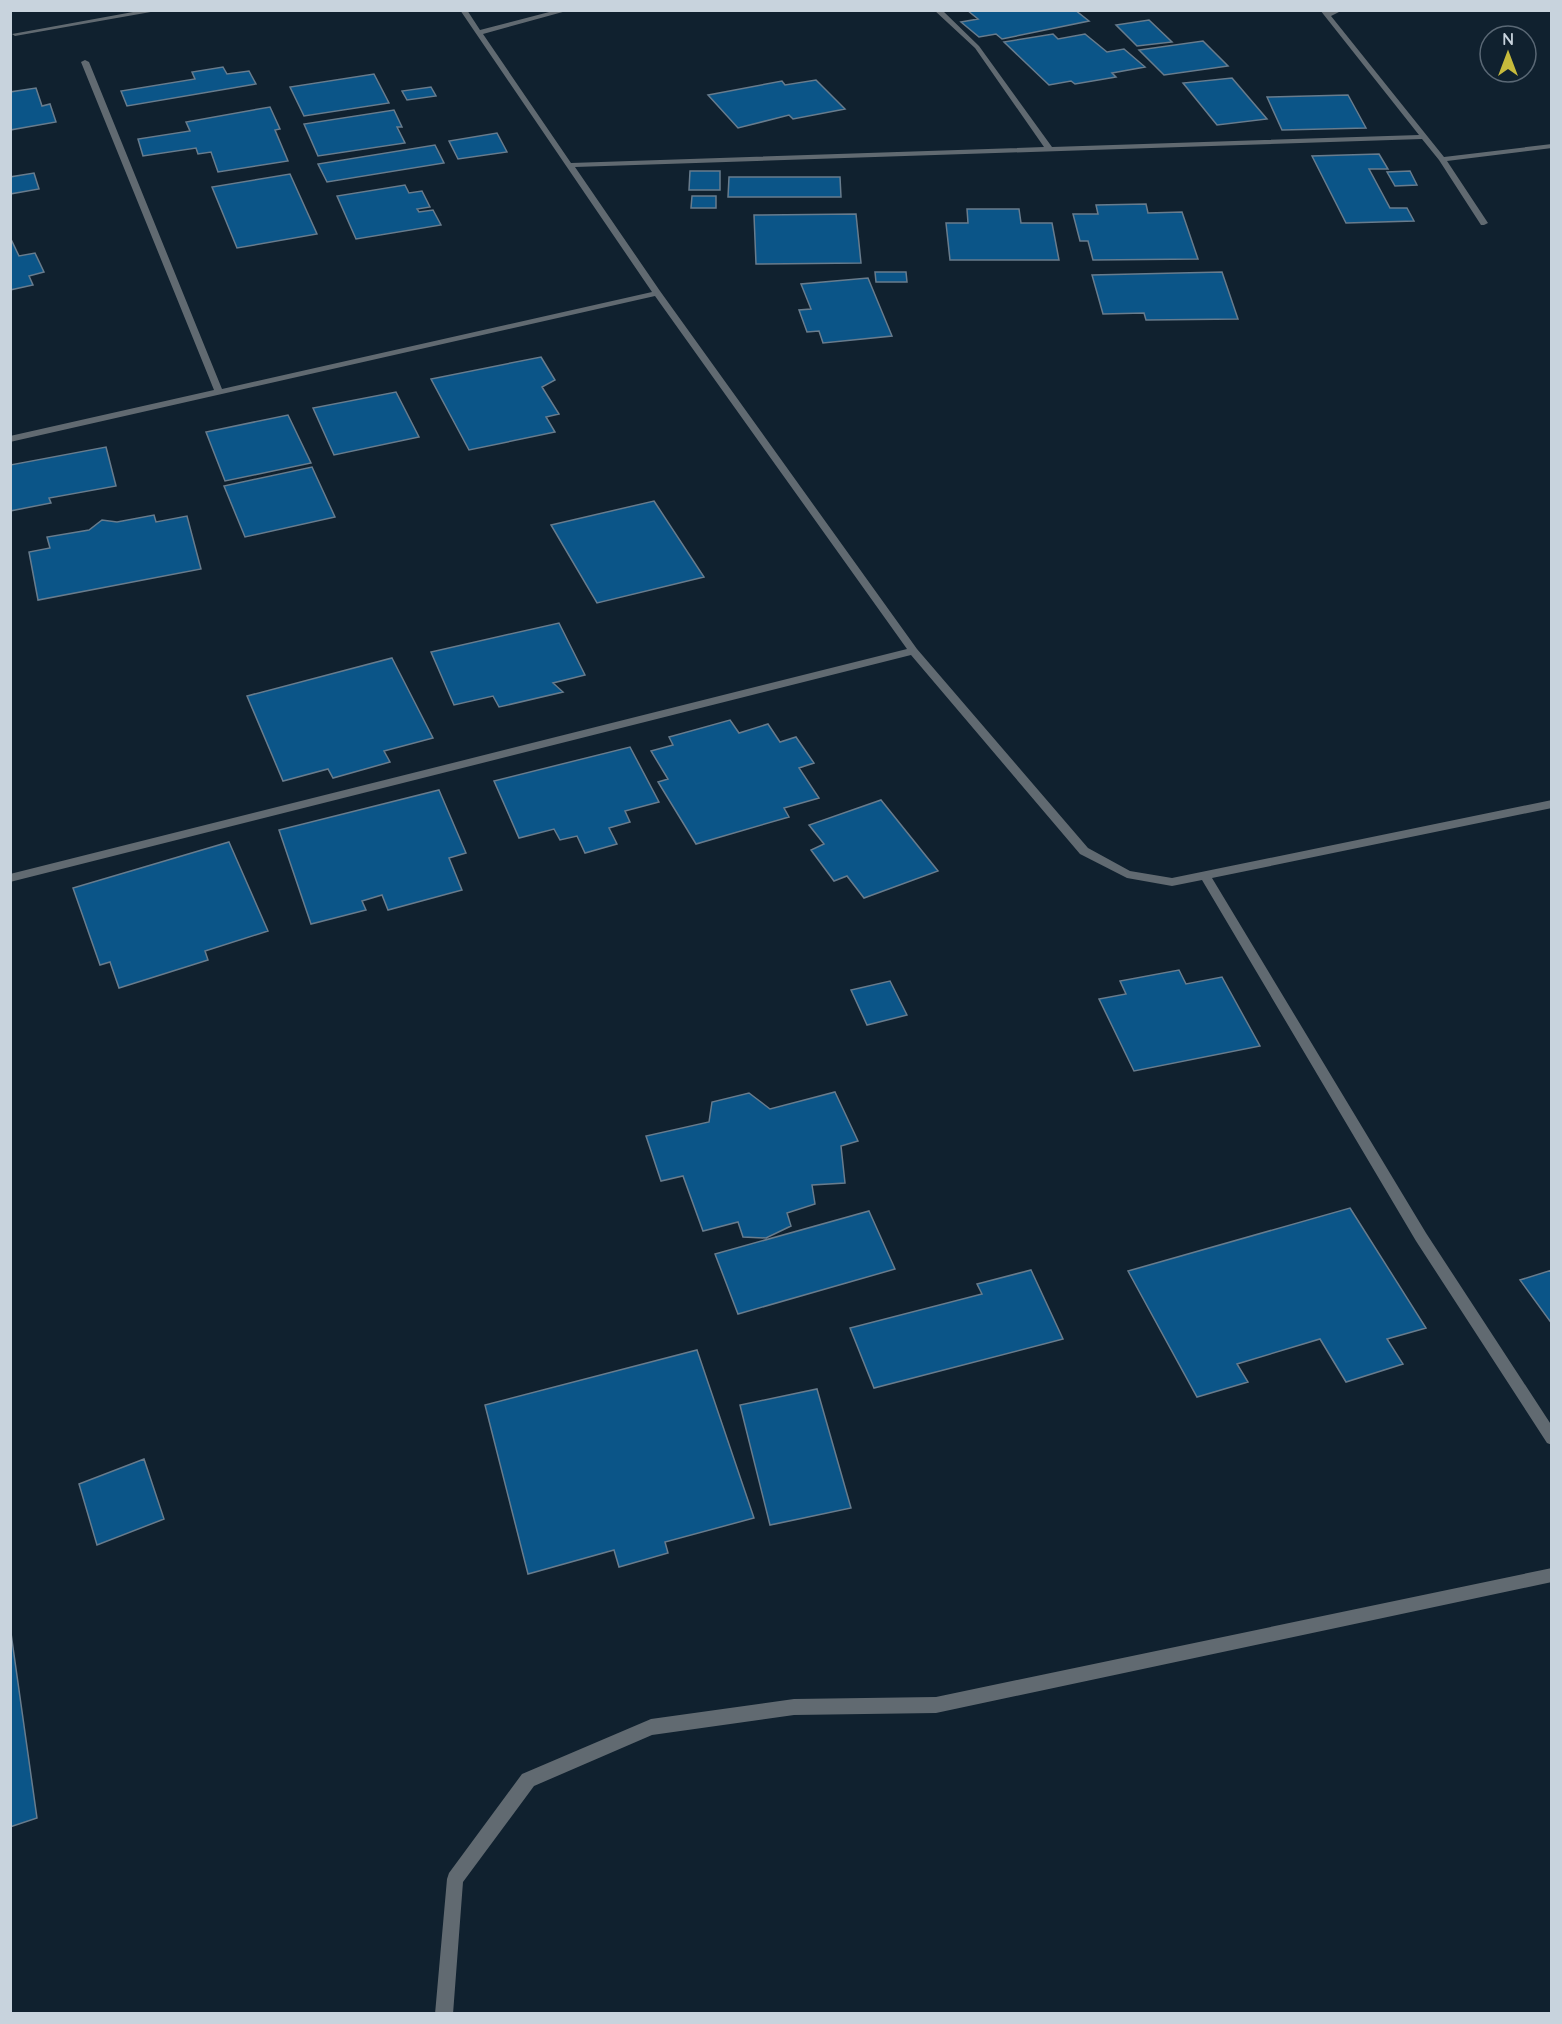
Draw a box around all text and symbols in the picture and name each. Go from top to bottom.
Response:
north arrow [1478,24,1538,84]
text: N [1502,29,1514,49]

